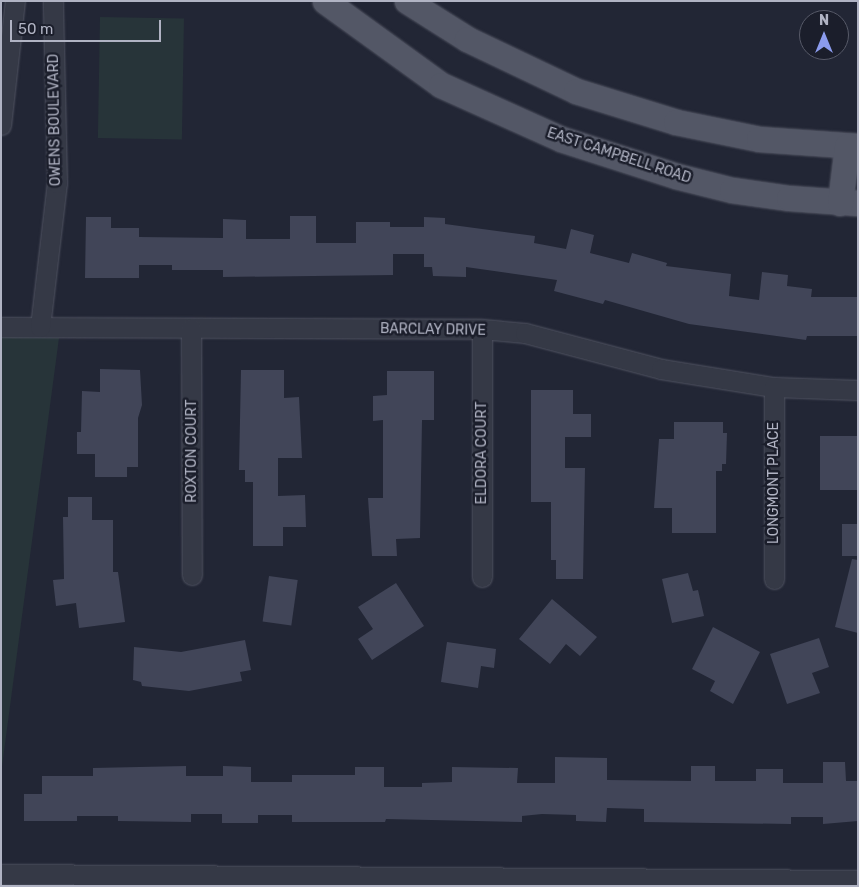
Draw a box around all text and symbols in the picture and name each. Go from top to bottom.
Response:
scale bar [12,10,164,42]
north arrow [799,10,849,60]
text: N [819,12,829,29]
text: 50 m [18,20,53,38]
street label: OWENS BOULEVARD [45,54,65,186]
street label: EAST CAMPBELL ROAD [545,125,693,187]
street label: BARCLAY DRIVE [380,321,486,339]
street label: ROXTON COURT [184,399,200,503]
street label: ELDORA COURT [474,401,490,505]
street label: LONGMONT PLACE [766,422,782,544]

